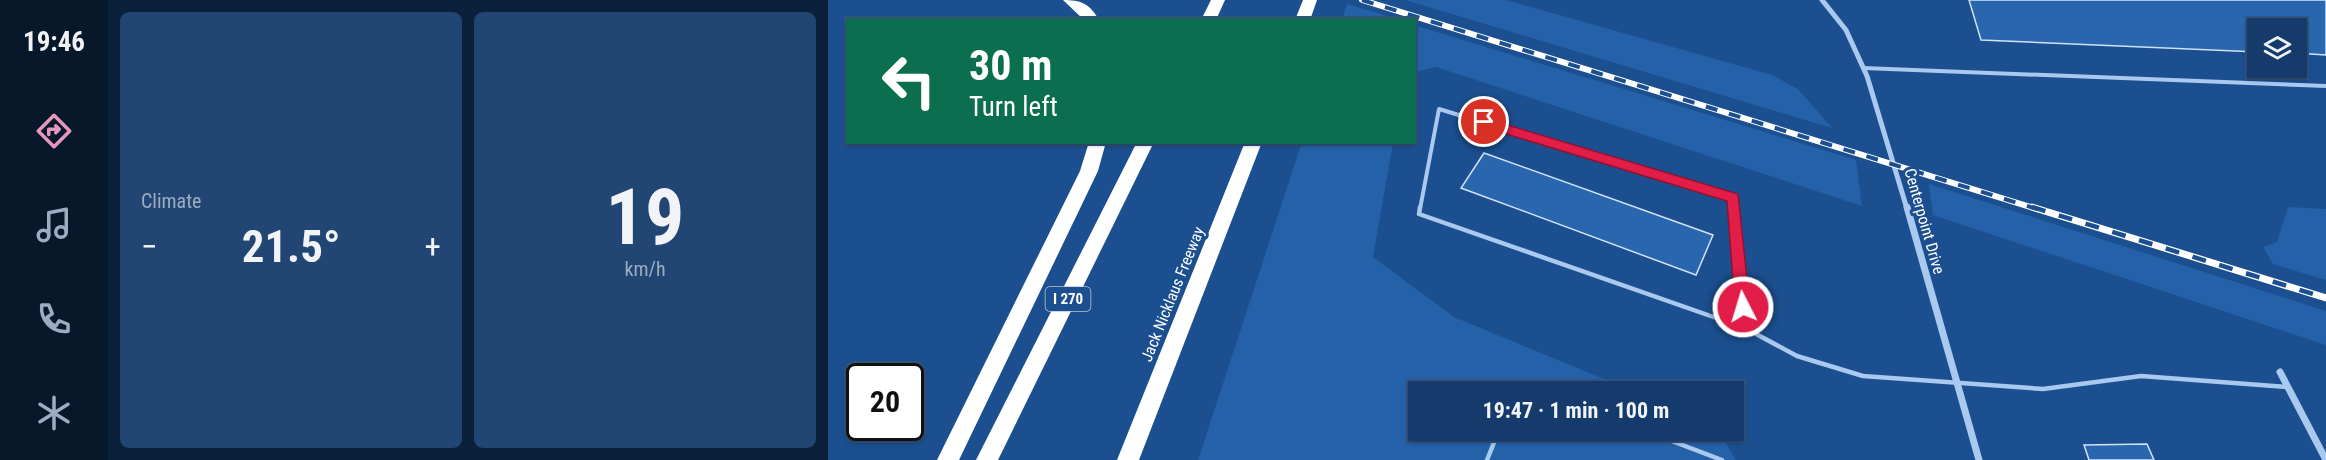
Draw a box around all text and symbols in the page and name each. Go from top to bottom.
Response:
map controls [2247,18,2307,78]
button: layers [2247,18,2307,78]
text: 19:46 [23,26,85,58]
text: 30 m [969,41,1052,90]
icon: left [870,42,948,120]
text: Turn left [969,91,1058,123]
pin [1458,96,1509,147]
icon: arrive [1467,105,1500,138]
icon: directions [33,110,75,152]
street label: Centerpoint Drive [1900,166,1949,276]
text: 19 [606,172,684,263]
text: Climate [141,189,201,213]
icon: music [33,204,75,246]
text: 21.5° [242,220,340,273]
street label: Jack Nicklaus Freeway [1137,224,1208,364]
text: − [141,227,158,266]
text: + [425,227,441,266]
text: km/h [624,257,666,281]
position arrow [1711,275,1775,339]
road number: I 270 [1046,287,1090,311]
icon: phone [33,298,75,340]
speed limit sign: 20 [846,363,924,441]
icon: climate [33,392,75,434]
text: 19:47 · 1 min · 100 m [1483,398,1669,423]

